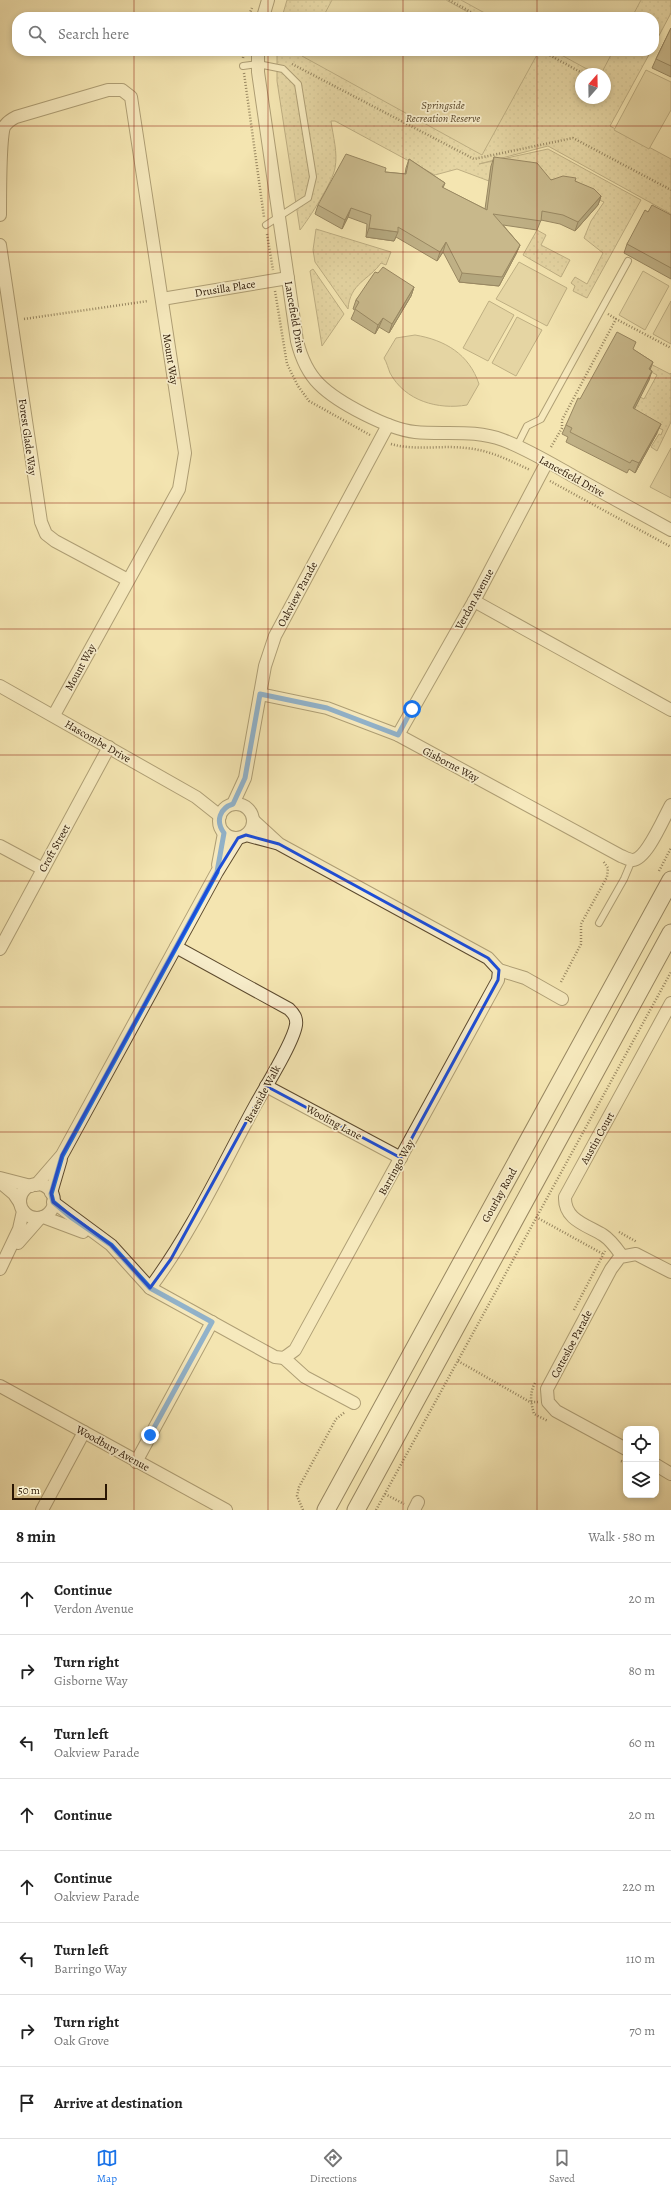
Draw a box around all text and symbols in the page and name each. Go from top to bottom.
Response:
search box [12,12,659,56]
icon: search [26,23,48,45]
text: Search here [58,24,129,44]
north arrow [575,68,611,104]
park label: Springside Recreation Reserve [406,98,480,126]
street label: Drusilla Place [194,276,257,301]
street label: Lancefield Drive [281,280,308,354]
street label: Mount Way [159,332,182,386]
street label: Forest Glade Way [15,398,40,476]
street label: Lancefield Drive [536,452,607,501]
street label: Oakview Parade [274,559,321,630]
street label: Verdon Avenue [451,566,497,633]
street label: Mount Way [61,641,100,693]
route start [403,700,421,718]
street label: Hascombe Drive [62,716,134,766]
street label: Gisborne Way [420,743,482,786]
street label: Croft Street [35,821,74,875]
street label: Braeside Walk [241,1062,284,1126]
street label: Wooling Lane [302,1101,365,1144]
street label: Austin Court [576,1109,618,1168]
street label: Barringo Way [375,1137,418,1198]
street label: Gourlay Road [478,1165,521,1225]
street label: Cottesloe Parade [547,1308,596,1381]
street label: Woodbury Avenue [72,1422,152,1475]
route end [141,1426,159,1444]
map controls [623,1426,659,1498]
button: locate [623,1426,659,1462]
button: layers [623,1462,659,1498]
scale bar [12,1482,107,1501]
text: 50 m [18,1483,40,1498]
text: 8 min [16,1525,56,1548]
text: Walk · 580 m [588,1528,655,1545]
text: Continue [54,1580,112,1600]
icon: ahead [16,1588,38,1610]
text: 20 m [629,1590,655,1607]
text: Verdon Avenue [54,1600,134,1617]
text: Turn right [54,1652,119,1672]
icon: right [16,1660,38,1682]
text: 80 m [628,1662,655,1679]
text: Gisborne Way [54,1672,128,1689]
text: Turn left [54,1724,109,1744]
icon: left [16,1732,38,1754]
text: 60 m [629,1734,655,1751]
text: Oakview Parade [54,1744,139,1761]
icon: ahead [16,1804,38,1826]
text: Continue [54,1805,112,1825]
text: 20 m [629,1806,655,1823]
text: Continue [54,1868,112,1888]
icon: ahead [16,1876,38,1898]
text: 220 m [622,1878,655,1895]
text: Oakview Parade [54,1888,139,1905]
text: Turn left [54,1940,109,1960]
icon: left [16,1948,38,1970]
text: 110 m [626,1950,655,1967]
text: Barringo Way [54,1960,127,1977]
text: Turn right [54,2012,119,2032]
icon: right [16,2020,38,2042]
text: 70 m [629,2022,655,2039]
text: Oak Grove [54,2032,109,2049]
icon: arrive [16,2092,38,2114]
text: Arrive at destination [54,2093,183,2113]
tab: Map [96,2147,118,2186]
tab: Directions [310,2147,357,2186]
tab: Saved [549,2147,575,2186]

